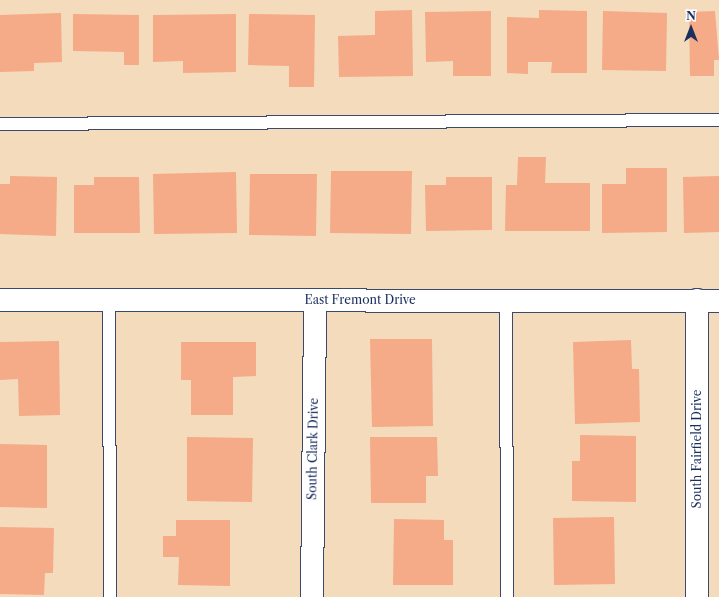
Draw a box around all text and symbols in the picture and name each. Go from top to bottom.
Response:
north arrow [671,8,711,48]
text: N [686,9,696,23]
street label: East Fremont Drive [304,293,416,307]
street label: South Fairfield Drive [690,390,704,508]
street label: South Clark Drive [305,398,321,500]

